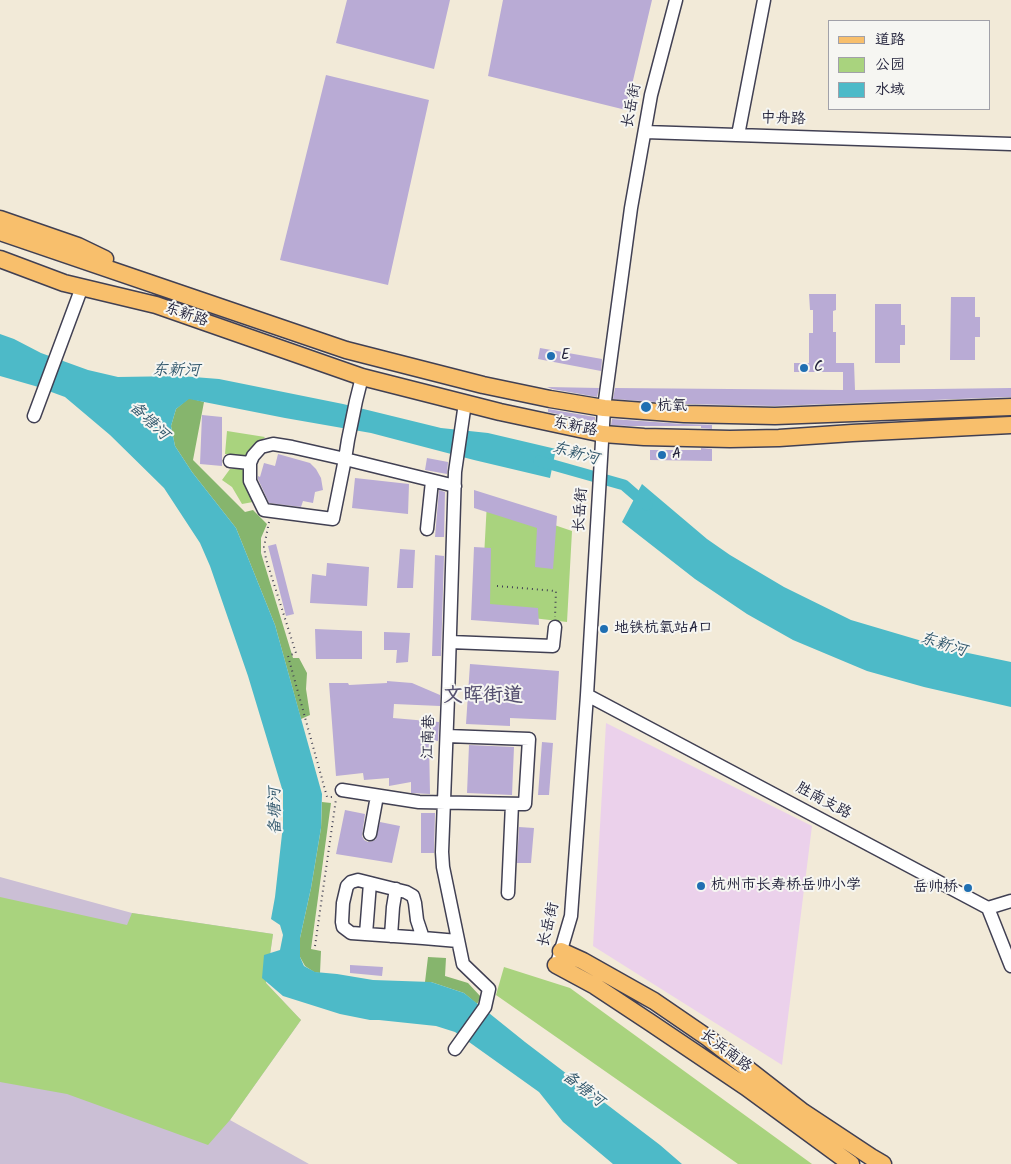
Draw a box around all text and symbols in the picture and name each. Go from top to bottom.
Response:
legend [828,20,991,110]
text: 道路 [875,28,905,52]
text: 公园 [875,53,905,77]
text: 水域 [875,78,905,102]
street label: 长岳街 [620,82,646,130]
street label: 中舟路 [760,110,806,130]
street label: 东新路 [162,300,210,332]
place label: E [561,347,570,365]
marker: E [545,350,557,362]
place label: C [814,359,823,377]
water label: 东新河 [152,362,200,382]
marker: C [798,362,810,374]
place label: 杭氧 [657,398,687,416]
water label: 备塘河 [124,399,172,445]
marker: 杭氧 [639,400,653,414]
street label: 东新路 [551,415,599,441]
water label: 东新河 [549,440,601,470]
place label: A [672,446,681,464]
marker: A [656,449,668,461]
street label: 长岳街 [571,487,593,533]
place label: 地铁杭氧站A口 [614,620,713,638]
marker: 地铁杭氧站A口 [598,623,610,635]
water label: 东新河 [917,630,969,662]
district label: 文晖街道 [443,686,523,710]
street label: 江南巷 [420,714,440,760]
street label: 胜南支路 [792,780,854,824]
water label: 备塘河 [267,787,287,835]
place label: 杭州市长寿桥岳帅小学 [711,877,861,895]
place label: 岳帅桥 [913,879,958,897]
marker: 杭州市长寿桥岳帅小学 [695,880,707,892]
marker: 岳帅桥 [962,882,974,894]
street label: 长岳街 [536,901,564,949]
street label: 长浜南路 [696,1027,754,1077]
water label: 备塘河 [557,1068,607,1112]

